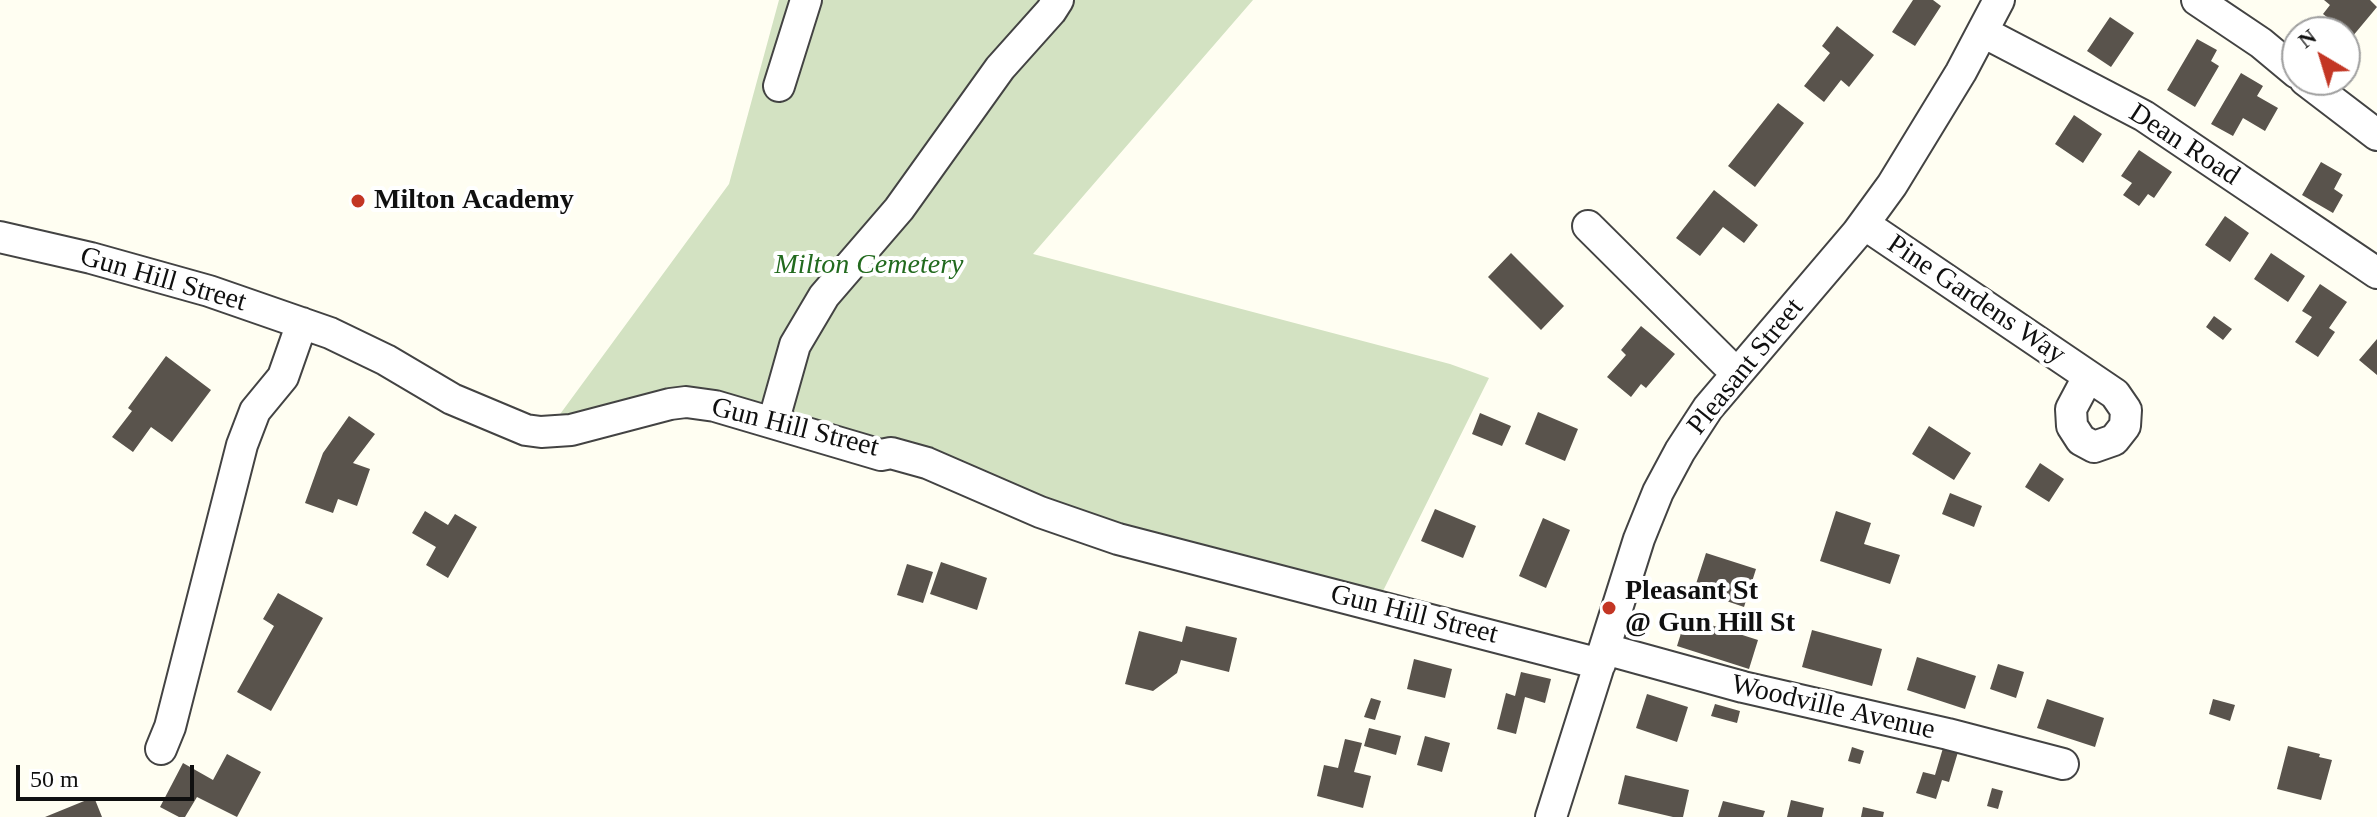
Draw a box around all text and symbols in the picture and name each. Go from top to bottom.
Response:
north arrow [2281,16,2361,96]
text: N [2293,24,2321,53]
street label: Dean Road [2122,97,2246,193]
place label: Milton Academy [374,184,574,218]
marker: Milton Academy [349,192,367,210]
street label: Pine Gardens Way [1881,228,2071,372]
street label: Gun Hill Street [76,240,250,320]
park label: Milton Cemetery [775,249,963,283]
street label: Pleasant Street [1681,292,1811,442]
street label: Gun Hill Street [708,391,882,465]
place label: Pleasant St @ Gun Hill St [1625,575,1795,641]
street label: Gun Hill Street [1327,578,1501,652]
marker: Pleasant St @ Gun Hill St [1600,599,1618,617]
street label: Woodville Avenue [1728,668,1938,748]
scale bar [20,749,198,799]
text: 50 m [30,766,79,792]

